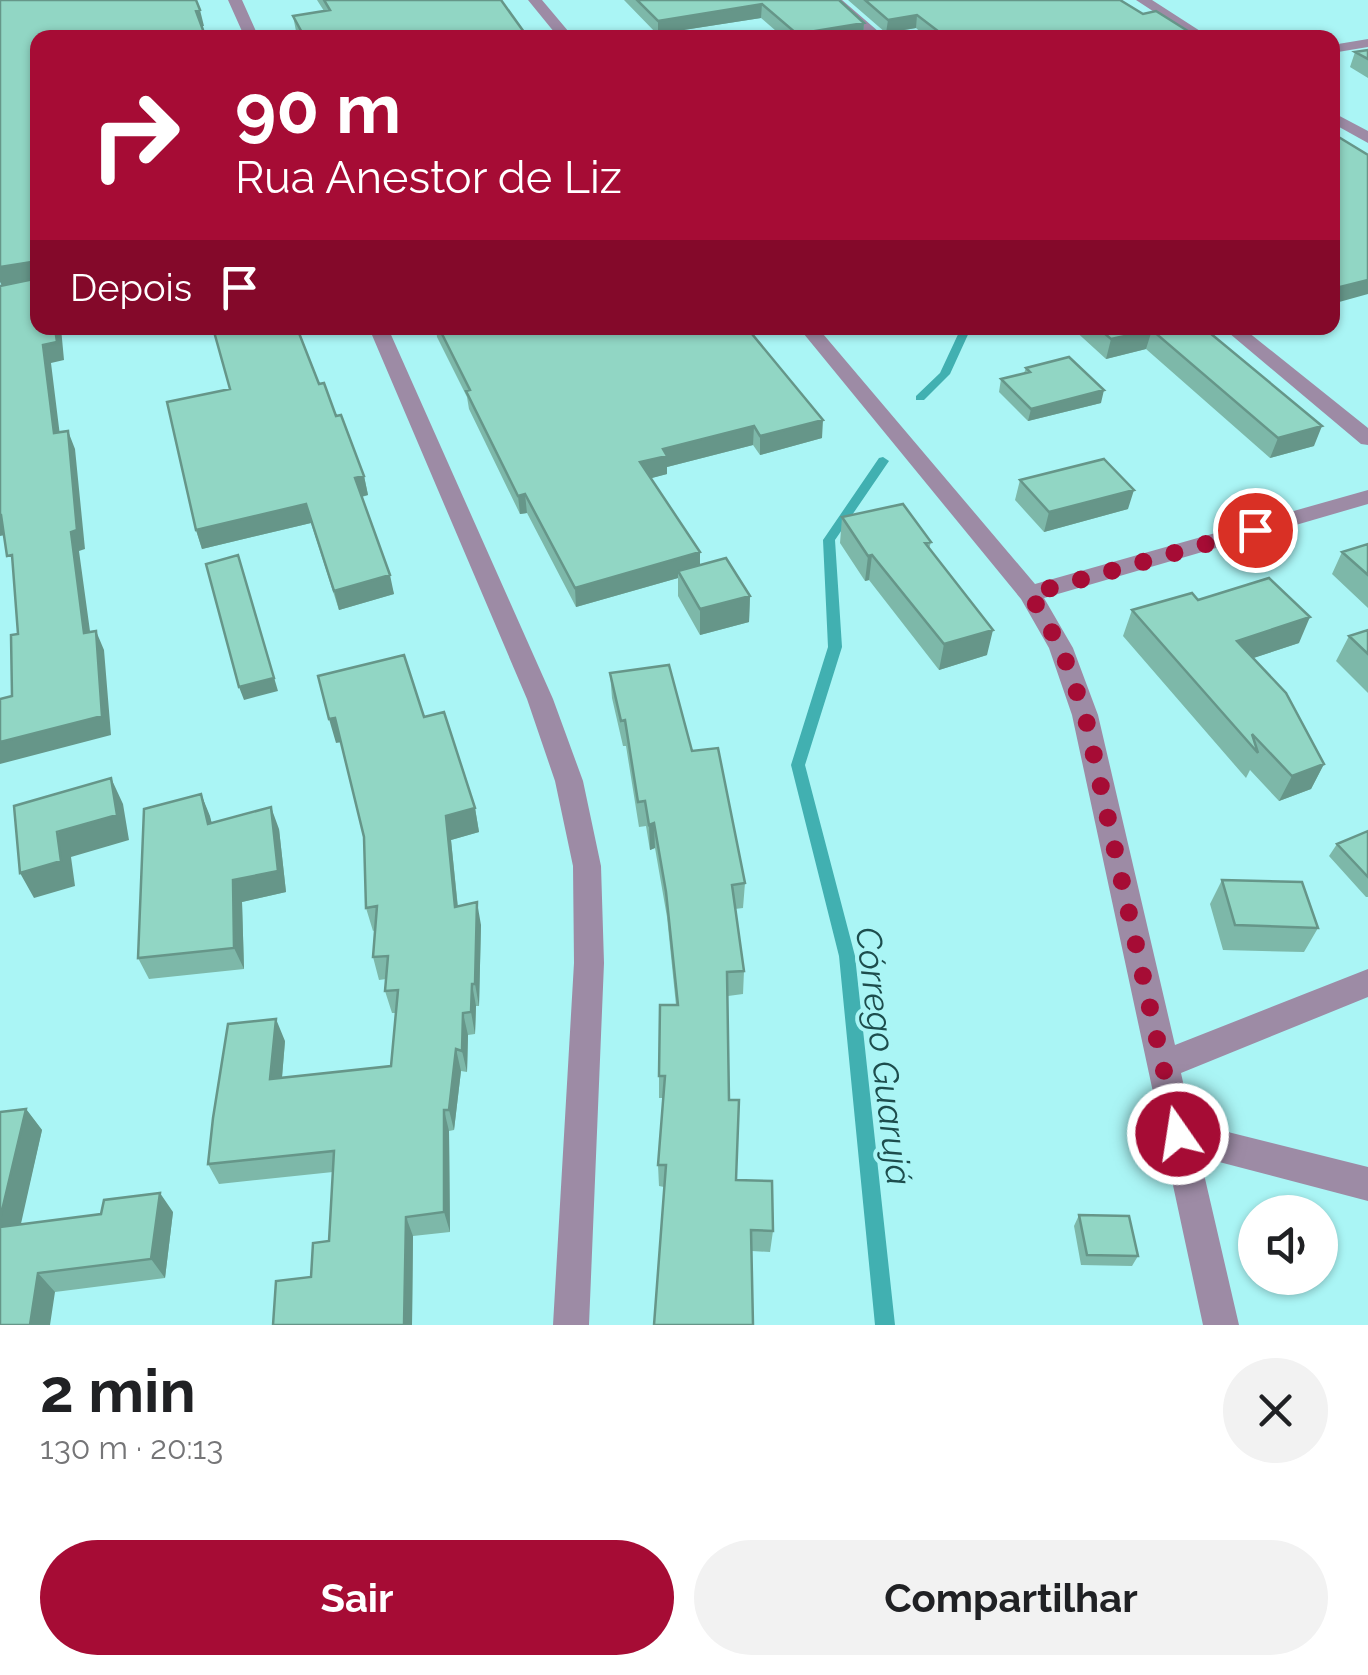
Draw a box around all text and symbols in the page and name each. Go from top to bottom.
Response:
text: 90 m [235,67,401,149]
icon: right [70,70,200,200]
text: Rua Anestor de Liz [235,151,622,204]
icon: arrive [212,260,267,315]
text: Depois [70,265,192,310]
pin [1213,488,1298,573]
icon: arrive [1228,503,1283,558]
water label: Córrego Guarujá [848,924,920,1188]
position arrow [1126,1082,1230,1186]
map controls [1238,1195,1338,1295]
button: sound [1238,1195,1338,1295]
text: 2 min [40,1356,196,1426]
button: close [1223,1358,1328,1463]
text: 130 m · 20:13 [40,1429,223,1466]
button: Sair [40,1540,674,1655]
button: Compartilhar [694,1540,1328,1655]

